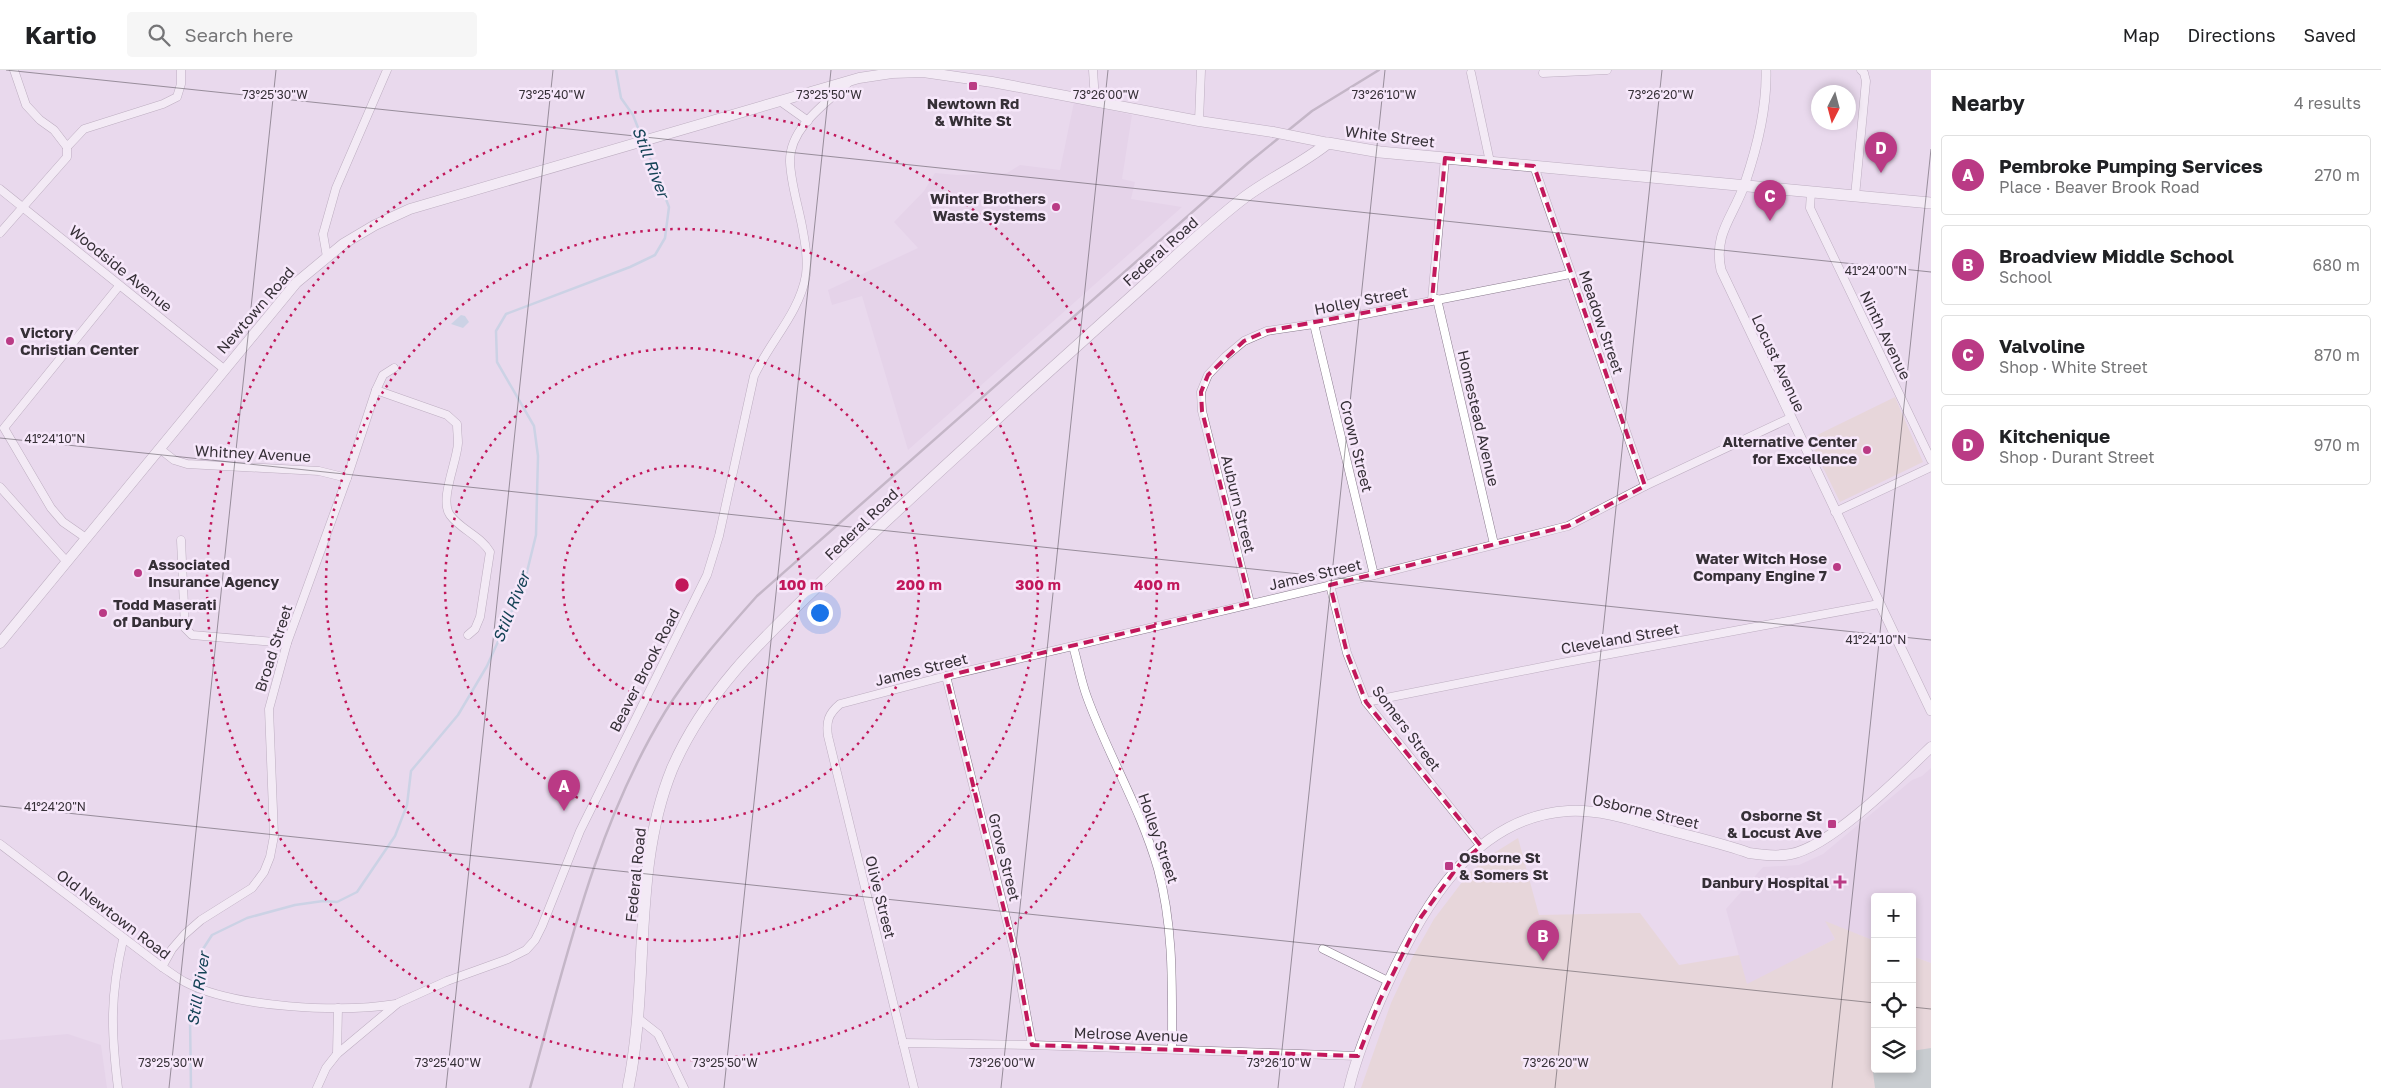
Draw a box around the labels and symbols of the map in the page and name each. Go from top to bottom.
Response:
marker: Newtown Rd & White St [967,80,979,92]
north arrow [1811,85,1856,130]
text: 73°25'30"W [242,87,308,102]
text: 73°25'40"W [519,87,585,102]
text: 73°25'50"W [796,87,862,102]
text: 73°26'00"W [1073,87,1140,102]
text: 73°26'10"W [1352,87,1417,102]
text: 73°26'20"W [1628,87,1694,102]
place label: Newtown Rd & White St [927,94,1019,129]
street label: White Street [1344,122,1436,150]
water label: Still River [628,124,675,203]
pin: D [1865,132,1897,173]
pin: C [1754,180,1786,221]
place label: Winter Brothers Waste Systems [930,189,1046,224]
marker: Winter Brothers Waste Systems [1050,201,1062,213]
street label: Federal Road [1119,213,1201,289]
street label: Woodside Avenue [66,221,176,315]
street label: Newtown Road [212,263,298,357]
text: 41°24'00"N [1845,263,1907,278]
street label: Meadow Street [1576,268,1628,376]
street label: Holley Street [1313,282,1409,318]
street label: Ninth Avenue [1857,288,1915,383]
street label: Locust Avenue [1749,311,1810,415]
place label: Victory Christian Center [20,323,139,358]
marker: Victory Christian Center [4,335,16,347]
street label: Homestead Avenue [1455,348,1504,488]
street label: Crown Street [1337,398,1377,494]
text: 41°24'10"N [25,431,85,446]
place label: Alternative Center for Excellence [1723,432,1857,467]
street label: Whitney Avenue [194,441,312,465]
marker: Alternative Center for Excellence [1861,444,1873,456]
street label: Auburn Street [1218,453,1260,555]
street label: Federal Road [821,485,901,563]
place label: Water Witch Hose Company Engine 7 [1693,549,1827,584]
place label: Associated Insurance Agency [148,555,279,590]
street label: James Street [1267,555,1363,593]
marker: Water Witch Hose Company Engine 7 [1831,561,1843,573]
water label: Still River [488,566,535,645]
marker: Associated Insurance Agency [132,567,144,579]
text: 100 m [779,575,823,593]
text: 200 m [896,575,942,593]
text: 300 m [1015,575,1061,593]
text: 400 m [1134,575,1180,593]
centre of rings [673,576,691,594]
place label: Todd Maserati of Danbury [113,595,217,630]
your location [807,600,833,626]
street label: Broad Street [250,602,296,694]
street label: Beaver Brook Road [605,605,683,735]
marker: Todd Maserati of Danbury [97,607,109,619]
street label: Cleveland Street [1559,619,1681,657]
text: 41°24'10"N [1846,632,1906,647]
street label: James Street [873,649,969,689]
street label: Somers Street [1369,682,1445,774]
pin: A [548,770,580,811]
street label: Holley Street [1135,790,1183,886]
street label: Osborne Street [1591,790,1701,832]
text: 41°24'20"N [24,799,86,814]
place label: Osborne St & Locust Ave [1727,806,1822,841]
street label: Grove Street [985,811,1025,903]
marker: Osborne St & Locust Ave [1826,818,1838,830]
street label: Federal Road [621,827,649,923]
place label: Osborne St & Somers St [1459,848,1548,883]
street label: Olive Street [862,854,900,940]
marker: Osborne St & Somers St [1443,860,1455,872]
street label: Old Newtown Road [54,865,174,963]
place label: Danbury Hospital [1702,873,1829,891]
marker: Danbury Hospital [1833,875,1847,889]
pin: B [1527,920,1559,961]
water label: Still River [182,948,214,1027]
street label: Melrose Avenue [1073,1023,1189,1045]
text: 73°25'30"W [138,1055,204,1070]
text: 73°25'40"W [415,1055,481,1070]
text: 73°25'50"W [692,1055,758,1070]
text: 73°26'00"W [969,1055,1036,1070]
text: 73°26'10"W [1247,1055,1312,1070]
text: 73°26'20"W [1523,1055,1589,1070]

